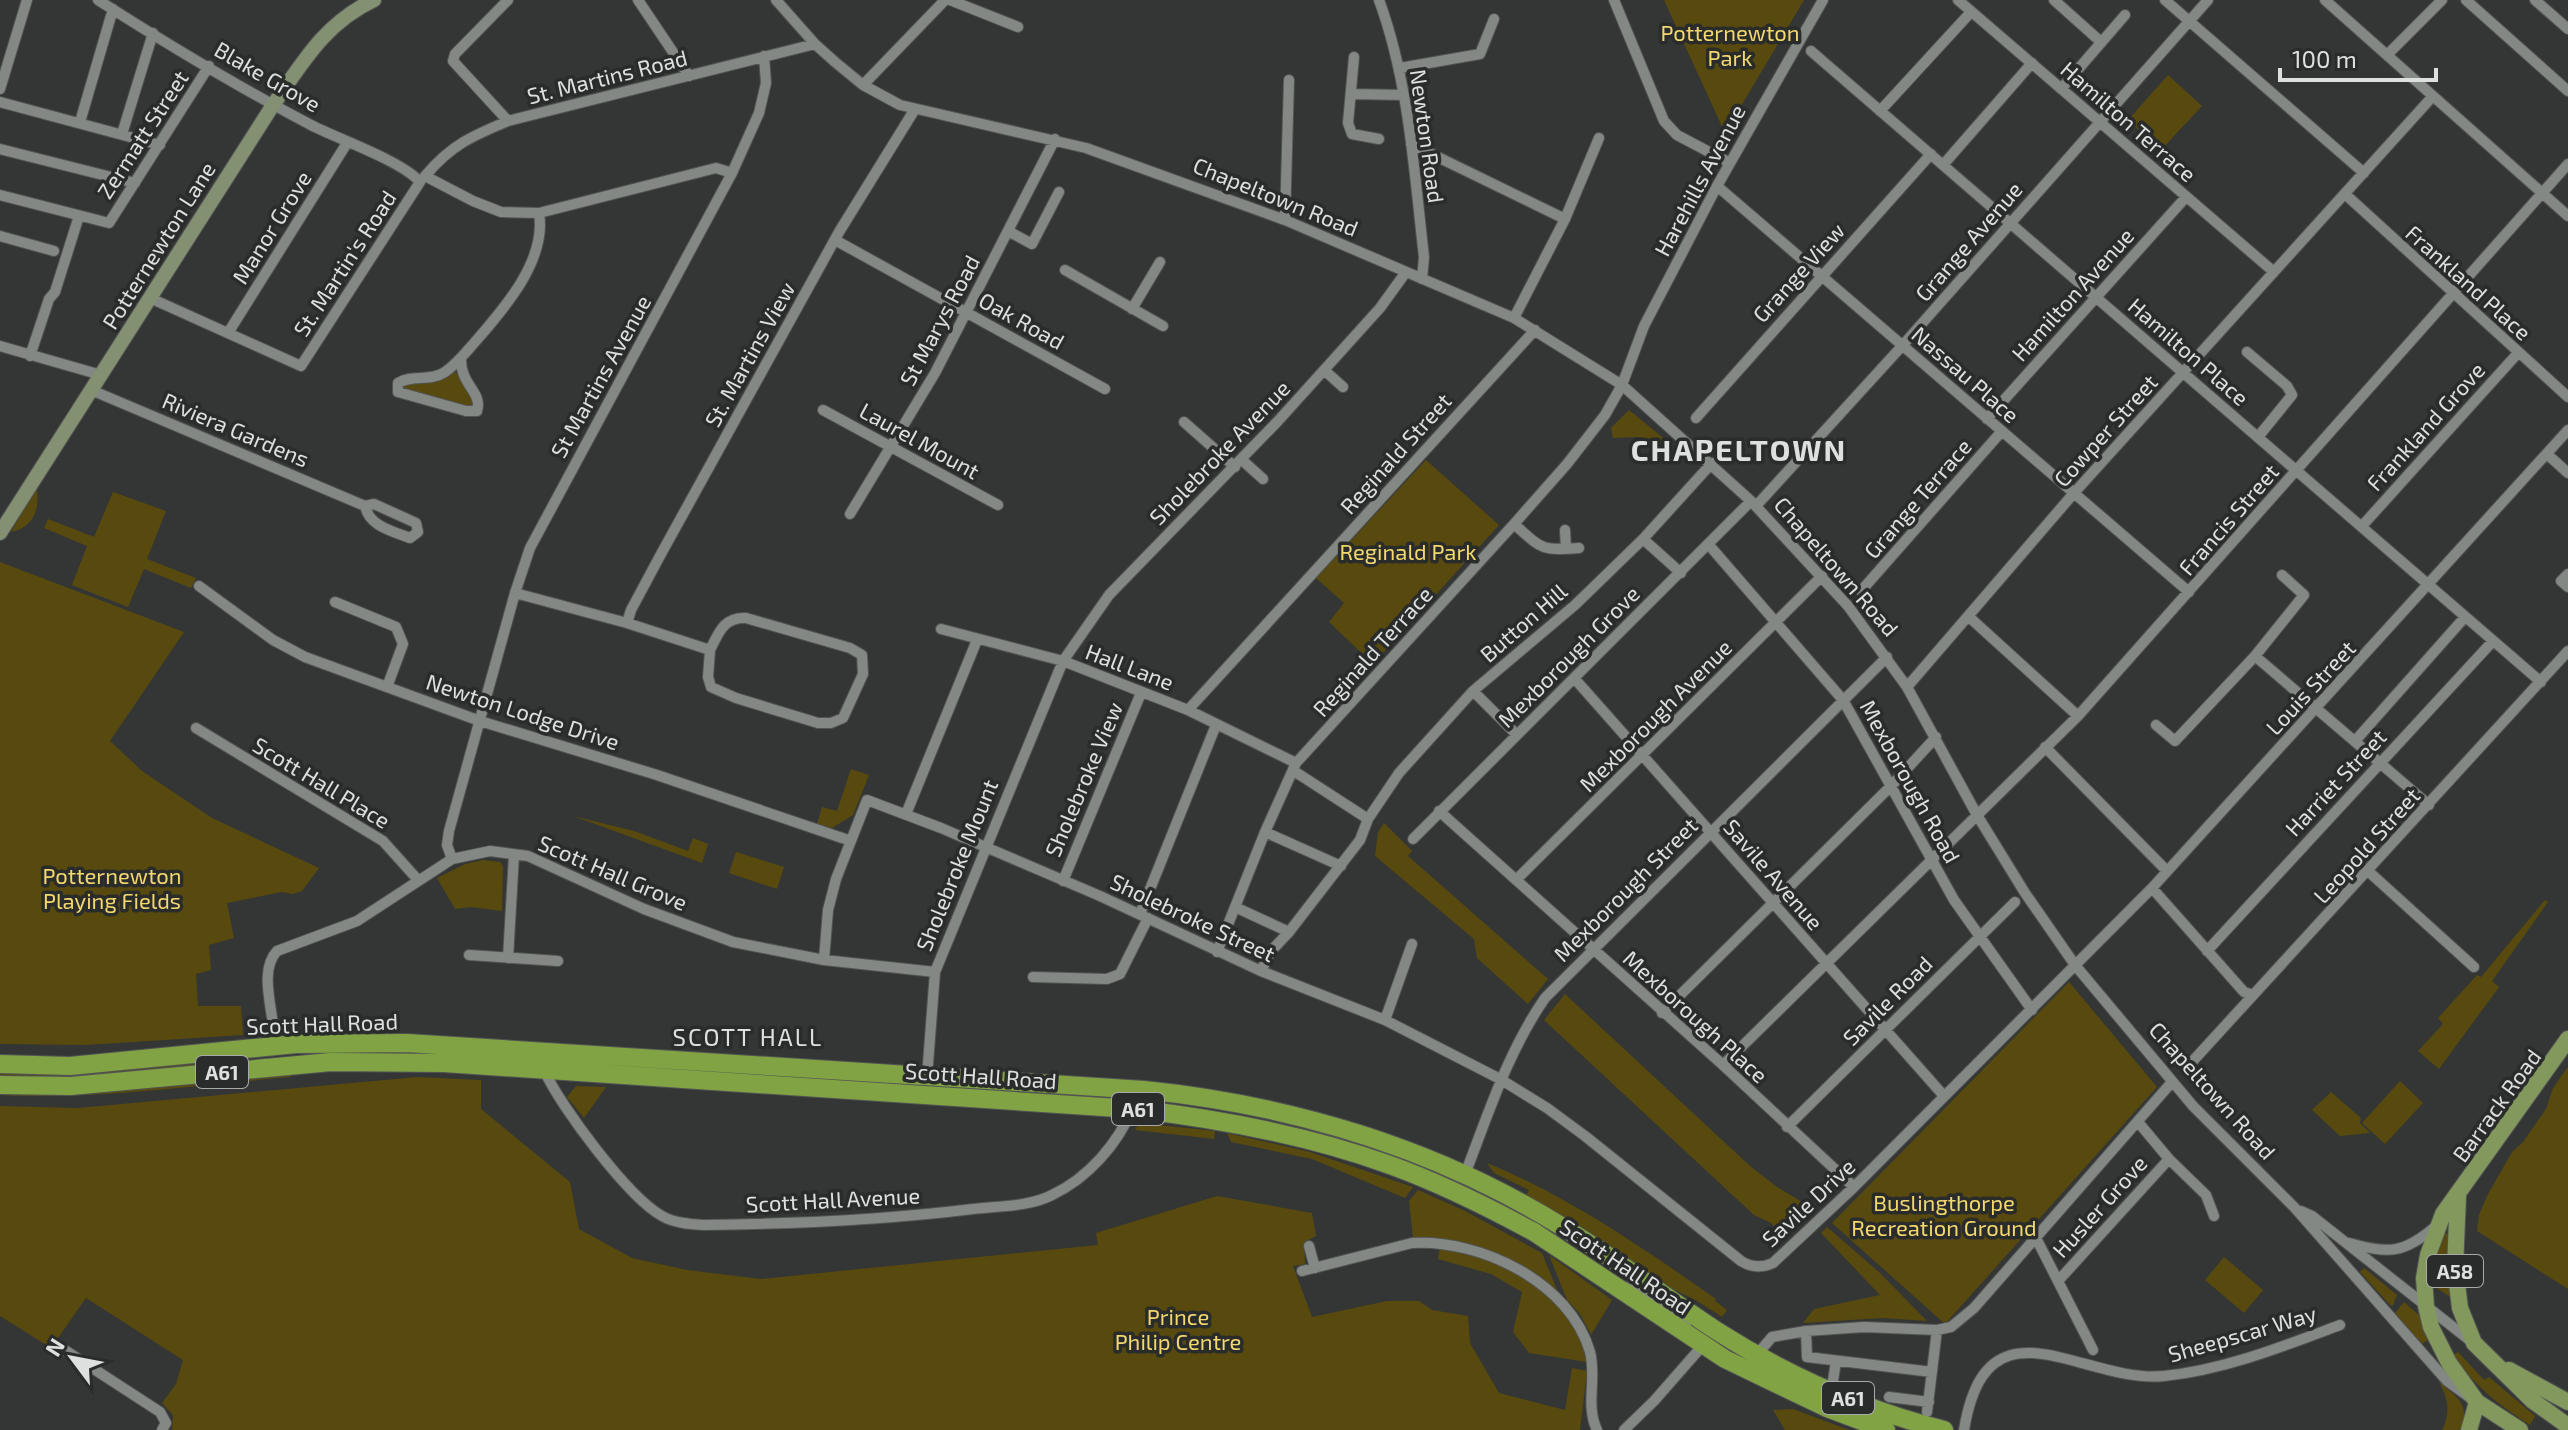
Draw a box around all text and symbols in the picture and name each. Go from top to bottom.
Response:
park label: Potternewton Park [1660,19,1800,70]
scale bar [2280,32,2436,82]
street label: Blake Grove [210,35,326,117]
street label: St. Martins Road [524,44,690,108]
text: 100 m [2292,44,2357,73]
street label: Hamilton Terrace [2056,55,2202,187]
street label: Zermatt Street [91,65,193,203]
street label: Newton Road [1406,68,1450,204]
street label: Harehills Avenue [1648,100,1750,260]
street label: Chapeltown Road [1190,151,1362,241]
street label: Potternewton Lane [96,157,220,333]
street label: Manor Grove [226,166,316,288]
street label: Grange Avenue [1909,176,2027,306]
street label: St. Martin's Road [287,185,401,341]
street label: Grange View [1747,217,1849,327]
street label: Frankland Place [2401,219,2537,345]
street label: Hamilton Avenue [2006,222,2138,366]
street label: St Marys Road [894,250,984,390]
street label: St. Martins View [698,277,800,431]
street label: Oak Road [975,286,1069,354]
street label: St Martins Avenue [545,290,655,462]
street label: Hamilton Place [2124,292,2254,410]
street label: Nassau Place [1907,320,2025,428]
street label: Frankland Grove [2361,357,2489,495]
street label: Cowper Street [2048,369,2162,491]
street label: Sholebroke Avenue [1144,375,1294,529]
street label: Riviera Gardens [159,386,313,472]
street label: Reginald Street [1334,387,1456,519]
street label: Laurel Mount [856,396,984,484]
district label: CHAPELTOWN [1631,431,1847,467]
street label: Grange Terrace [1858,433,1976,563]
street label: Francis Street [2173,458,2283,580]
street label: Chapeltown Road [1770,491,1904,641]
park label: Reginald Park [1340,538,1476,564]
street label: Button Hill [1474,577,1572,667]
street label: Mexborough Grove [1492,580,1644,732]
street label: Reginald Terrace [1307,581,1437,721]
street label: Mexborough Avenue [1574,634,1736,796]
street label: Louis Street [2260,635,2360,739]
street label: Hall Lane [1082,637,1178,695]
street label: Newton Lodge Drive [423,667,623,755]
street label: Mexborough Road [1856,695,1966,867]
street label: Sholebroke View [1039,698,1127,860]
street label: Harriet Street [2279,723,2391,841]
street label: Scott Hall Place [249,731,395,833]
street label: Sholebroke Mount [910,775,1002,955]
street label: Leopold Street [2307,782,2425,908]
street label: Mexborough Street [1548,812,1702,966]
street label: Savile Avenue [1719,813,1829,935]
street label: Scott Hall Grove [535,829,691,915]
park label: Potternewton Playing Fields [42,862,182,913]
street label: Sholebroke Street [1107,868,1279,966]
street label: Mexborough Place [1618,944,1774,1088]
street label: Savile Road [1837,950,1937,1050]
street label: Scott Hall Road [246,1007,398,1039]
street label: Chapeltown Road [2145,1016,2281,1164]
district label: SCOTT HALL [673,1022,823,1051]
street label: Barrack Road [2446,1044,2546,1166]
road number: A61 [196,1056,248,1088]
street label: Scott Hall Road [904,1057,1058,1093]
road number: A61 [1112,1093,1164,1125]
street label: Husler Grove [2046,1150,2152,1262]
street label: Savile Drive [1756,1153,1860,1251]
street label: Scott Hall Avenue [745,1181,921,1217]
park label: Buslingthorpe Recreation Ground [1851,1189,2037,1240]
street label: Scott Hall Road [1556,1213,1696,1319]
road number: A58 [2427,1255,2483,1287]
street label: Sheepscar Way [2165,1299,2319,1367]
park label: Prince Philip Centre [1115,1303,1241,1354]
north arrow [32,1318,112,1398]
text: N [39,1333,69,1360]
road number: A61 [1822,1382,1874,1414]

